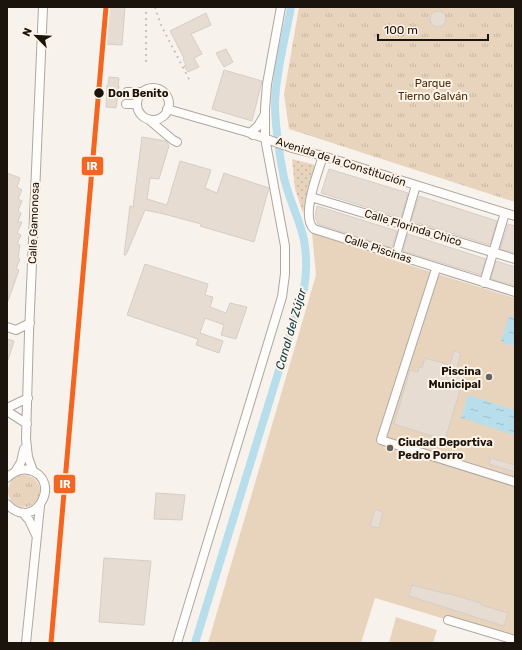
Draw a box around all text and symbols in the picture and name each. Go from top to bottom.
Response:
north arrow [16,16,56,56]
scale bar [378,16,488,42]
text: 100 m [384,23,418,37]
text: N [20,26,35,38]
park label: Parque Tierno Galván [398,77,468,103]
marker: Don Benito [92,86,106,100]
place label: Don Benito [108,87,169,100]
street label: Avenida de la Constitución [274,135,408,189]
line badge: IR [81,156,104,176]
text: IR [86,160,98,173]
street label: Calle Gamonosa [26,182,42,264]
street label: Calle Florinda Chico [363,207,463,249]
street label: Calle Piscinas [343,232,414,266]
water label: Canal del Zújar [273,286,309,371]
place label: Piscina Municipal [428,365,481,391]
marker: Piscina Municipal [484,372,494,382]
place label: Ciudad Deportiva Pedro Porro [398,436,493,462]
marker: Ciudad Deportiva Pedro Porro [385,443,395,453]
line badge: IR [53,474,76,494]
text: IR [59,478,71,491]

